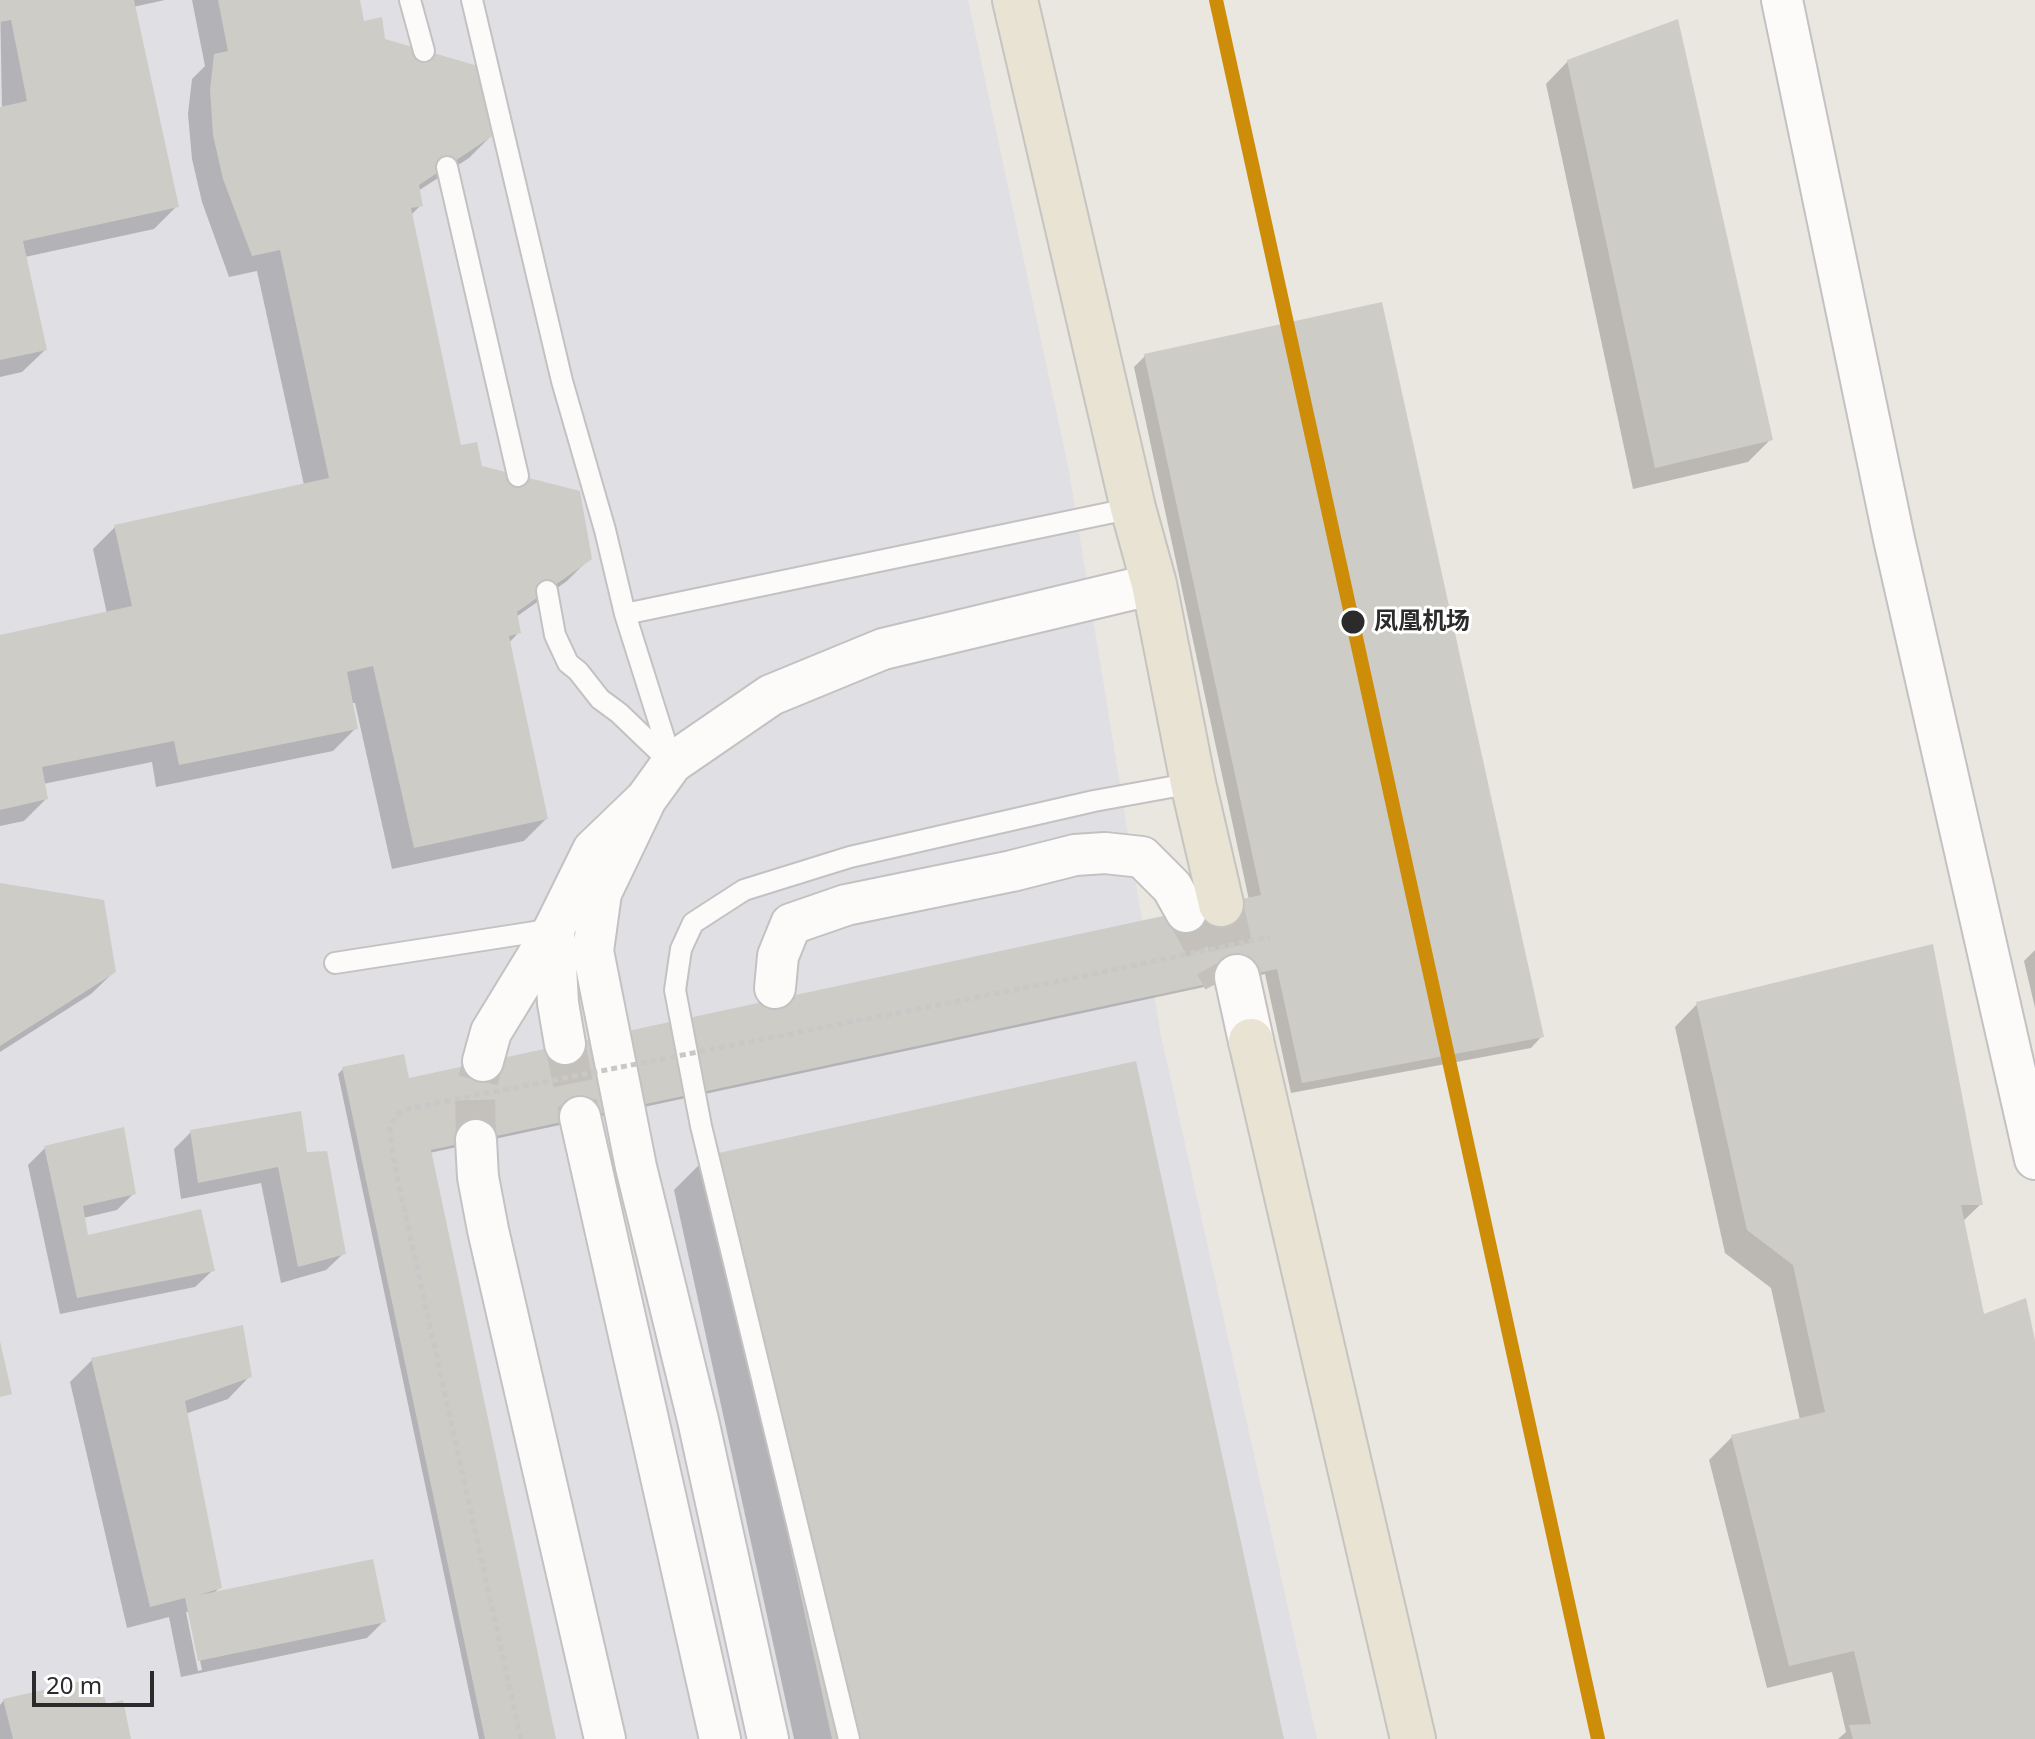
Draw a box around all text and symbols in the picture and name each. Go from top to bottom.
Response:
marker: 凤凰机场 [1339,608,1367,636]
place label: 凤凰机场 [1374,608,1470,636]
scale bar [36,1655,158,1705]
text: 20 m [46,1668,102,1701]

